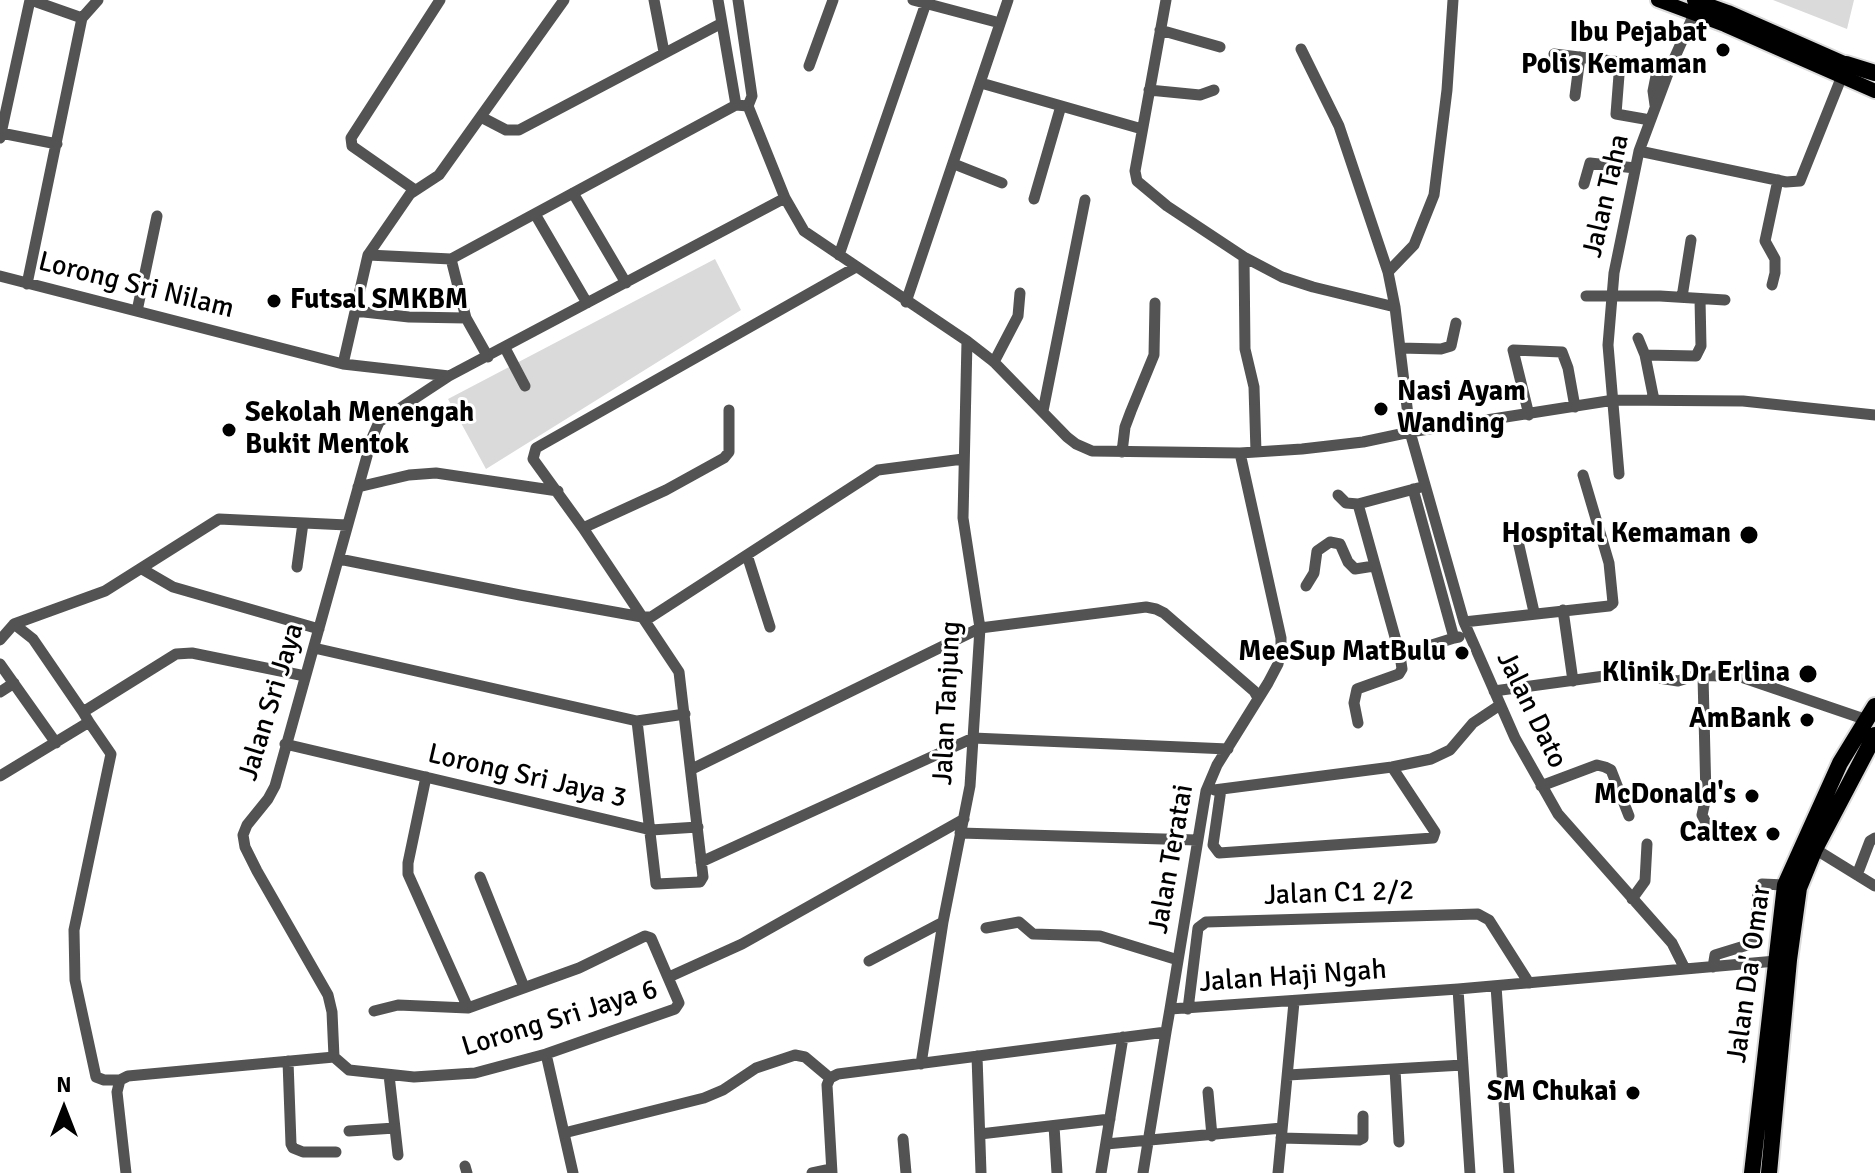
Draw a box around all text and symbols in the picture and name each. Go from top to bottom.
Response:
place label: Ibu Pejabat Polis Kemaman [1521,17,1707,83]
marker: Ibu Pejabat Polis Kemaman [1714,41,1732,59]
street label: Jalan Taha [1577,131,1637,261]
street label: Lorong Sri Nilam [35,245,237,327]
place label: Futsal SMKBM [290,284,468,318]
marker: Futsal SMKBM [265,292,283,310]
place label: Nasi Ayam Wanding [1397,376,1526,442]
place label: Sekolah Menengah Bukit Mentok [245,397,474,463]
marker: Nasi Ayam Wanding [1372,400,1390,418]
marker: Sekolah Menengah Bukit Mentok [220,421,238,439]
place label: Hospital Kemaman [1501,518,1731,552]
marker: Hospital Kemaman [1738,524,1760,546]
street label: Jalan Sri Jaya [232,619,312,785]
street label: Jalan Tanjung [927,620,969,786]
place label: MeeSup MatBulu [1238,636,1446,670]
marker: MeeSup MatBulu [1453,644,1471,662]
street label: Jalan Dato [1488,646,1574,774]
place label: Klinik Dr Erlina [1602,657,1790,691]
marker: Klinik Dr Erlina [1797,663,1819,685]
place label: AmBank [1689,703,1791,737]
marker: AmBank [1798,711,1816,729]
street label: Lorong Sri Jaya 3 [424,738,630,816]
place label: McDonald's [1594,779,1736,813]
street label: Jalan Teratai [1142,782,1202,936]
marker: McDonald's [1743,787,1761,805]
place label: Caltex [1680,817,1757,851]
marker: Caltex [1764,825,1782,843]
street label: Jalan C1 2/2 [1263,875,1415,913]
street label: Jalan Da' Omar [1721,883,1779,1065]
street label: Jalan Haji Ngah [1198,954,1388,1000]
street label: Lorong Sri Jaya 6 [458,973,662,1065]
north arrow [24,1069,104,1149]
text: N [56,1071,72,1098]
place label: SM Chukai [1487,1076,1617,1110]
marker: SM Chukai [1624,1084,1642,1102]

